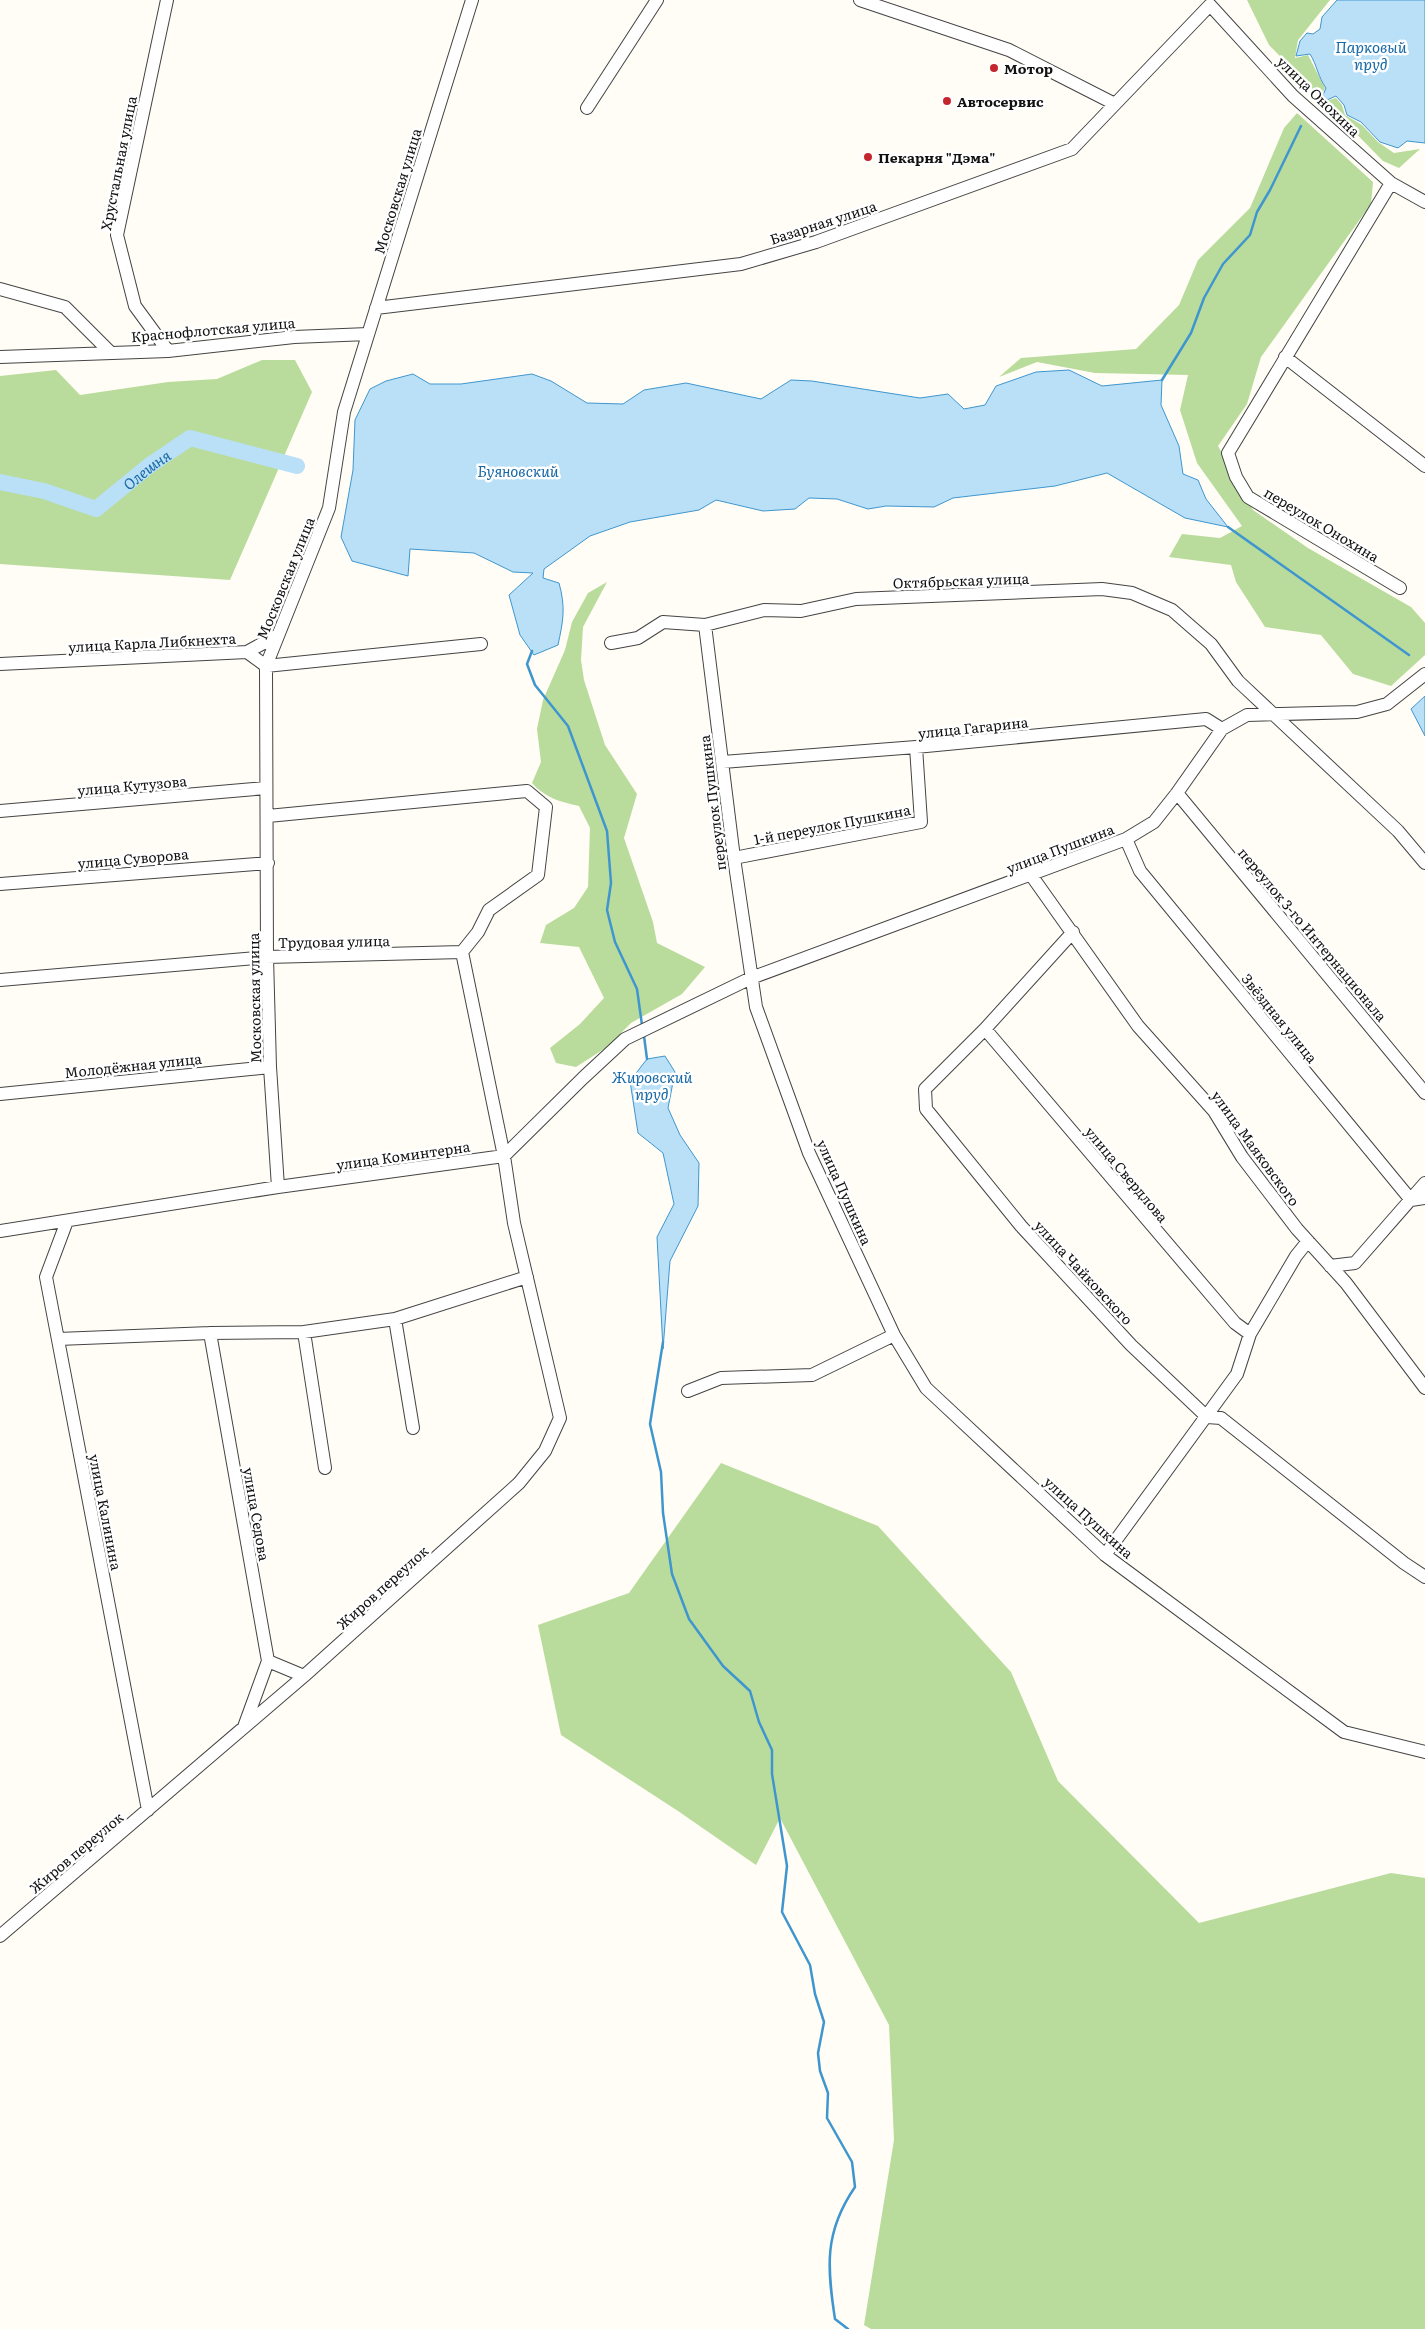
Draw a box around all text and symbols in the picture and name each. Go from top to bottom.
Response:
water label: Парковый пруд [1335,35,1407,75]
street label: улица Онохина [1273,51,1365,141]
place label: Мотор [1004,58,1053,78]
marker: Мотор [988,62,1000,74]
place label: Автосервис [957,91,1044,111]
street label: Хрустальная улица [95,94,141,232]
marker: Автосервис [941,95,953,107]
street label: Московская улица [368,125,426,256]
place label: Пекарня "Дэма" [878,147,995,167]
marker: Пекарня "Дэма" [862,151,874,163]
street label: Базарная улица [767,195,879,249]
street label: Краснофлотская улица [130,312,296,346]
water label: Олешня [117,443,175,495]
water label: Буяновский [477,459,559,482]
street label: переулок Онохина [1261,482,1384,567]
street label: Московская улица [251,513,319,642]
street label: Октябрьская улица [892,568,1030,592]
street label: улица Карла Либкнехта [68,628,237,656]
street label: улица Гагарина [917,711,1030,743]
street label: переулок Пушкина [694,734,730,872]
street label: улица Кутузова [76,770,188,800]
street label: 1-й переулок Пушкина [752,799,913,849]
street label: улица Пушкина [1003,818,1117,878]
street label: улица Суворова [77,843,190,873]
street label: переулок 3-го Интернационала [1234,843,1392,1026]
street label: Трудовая улица [278,930,391,952]
street label: Московская улица [243,932,265,1063]
street label: Звёздная улица [1238,969,1323,1067]
street label: Молодёжная улица [63,1048,203,1082]
water label: Жировский пруд [612,1065,693,1105]
street label: улица Маяковского [1207,1086,1305,1210]
street label: улица Свердлова [1081,1122,1173,1227]
street label: улица Коминтерна [335,1136,472,1174]
street label: улица Пушкина [813,1136,877,1249]
street label: улица Чайковского [1030,1215,1138,1329]
street label: улица Калинина [85,1452,127,1572]
street label: улица Седова [239,1466,275,1563]
street label: улица Пушкина [1040,1471,1138,1563]
street label: Жиров переулок [332,1540,433,1634]
street label: Жиров переулок [25,1806,128,1897]

